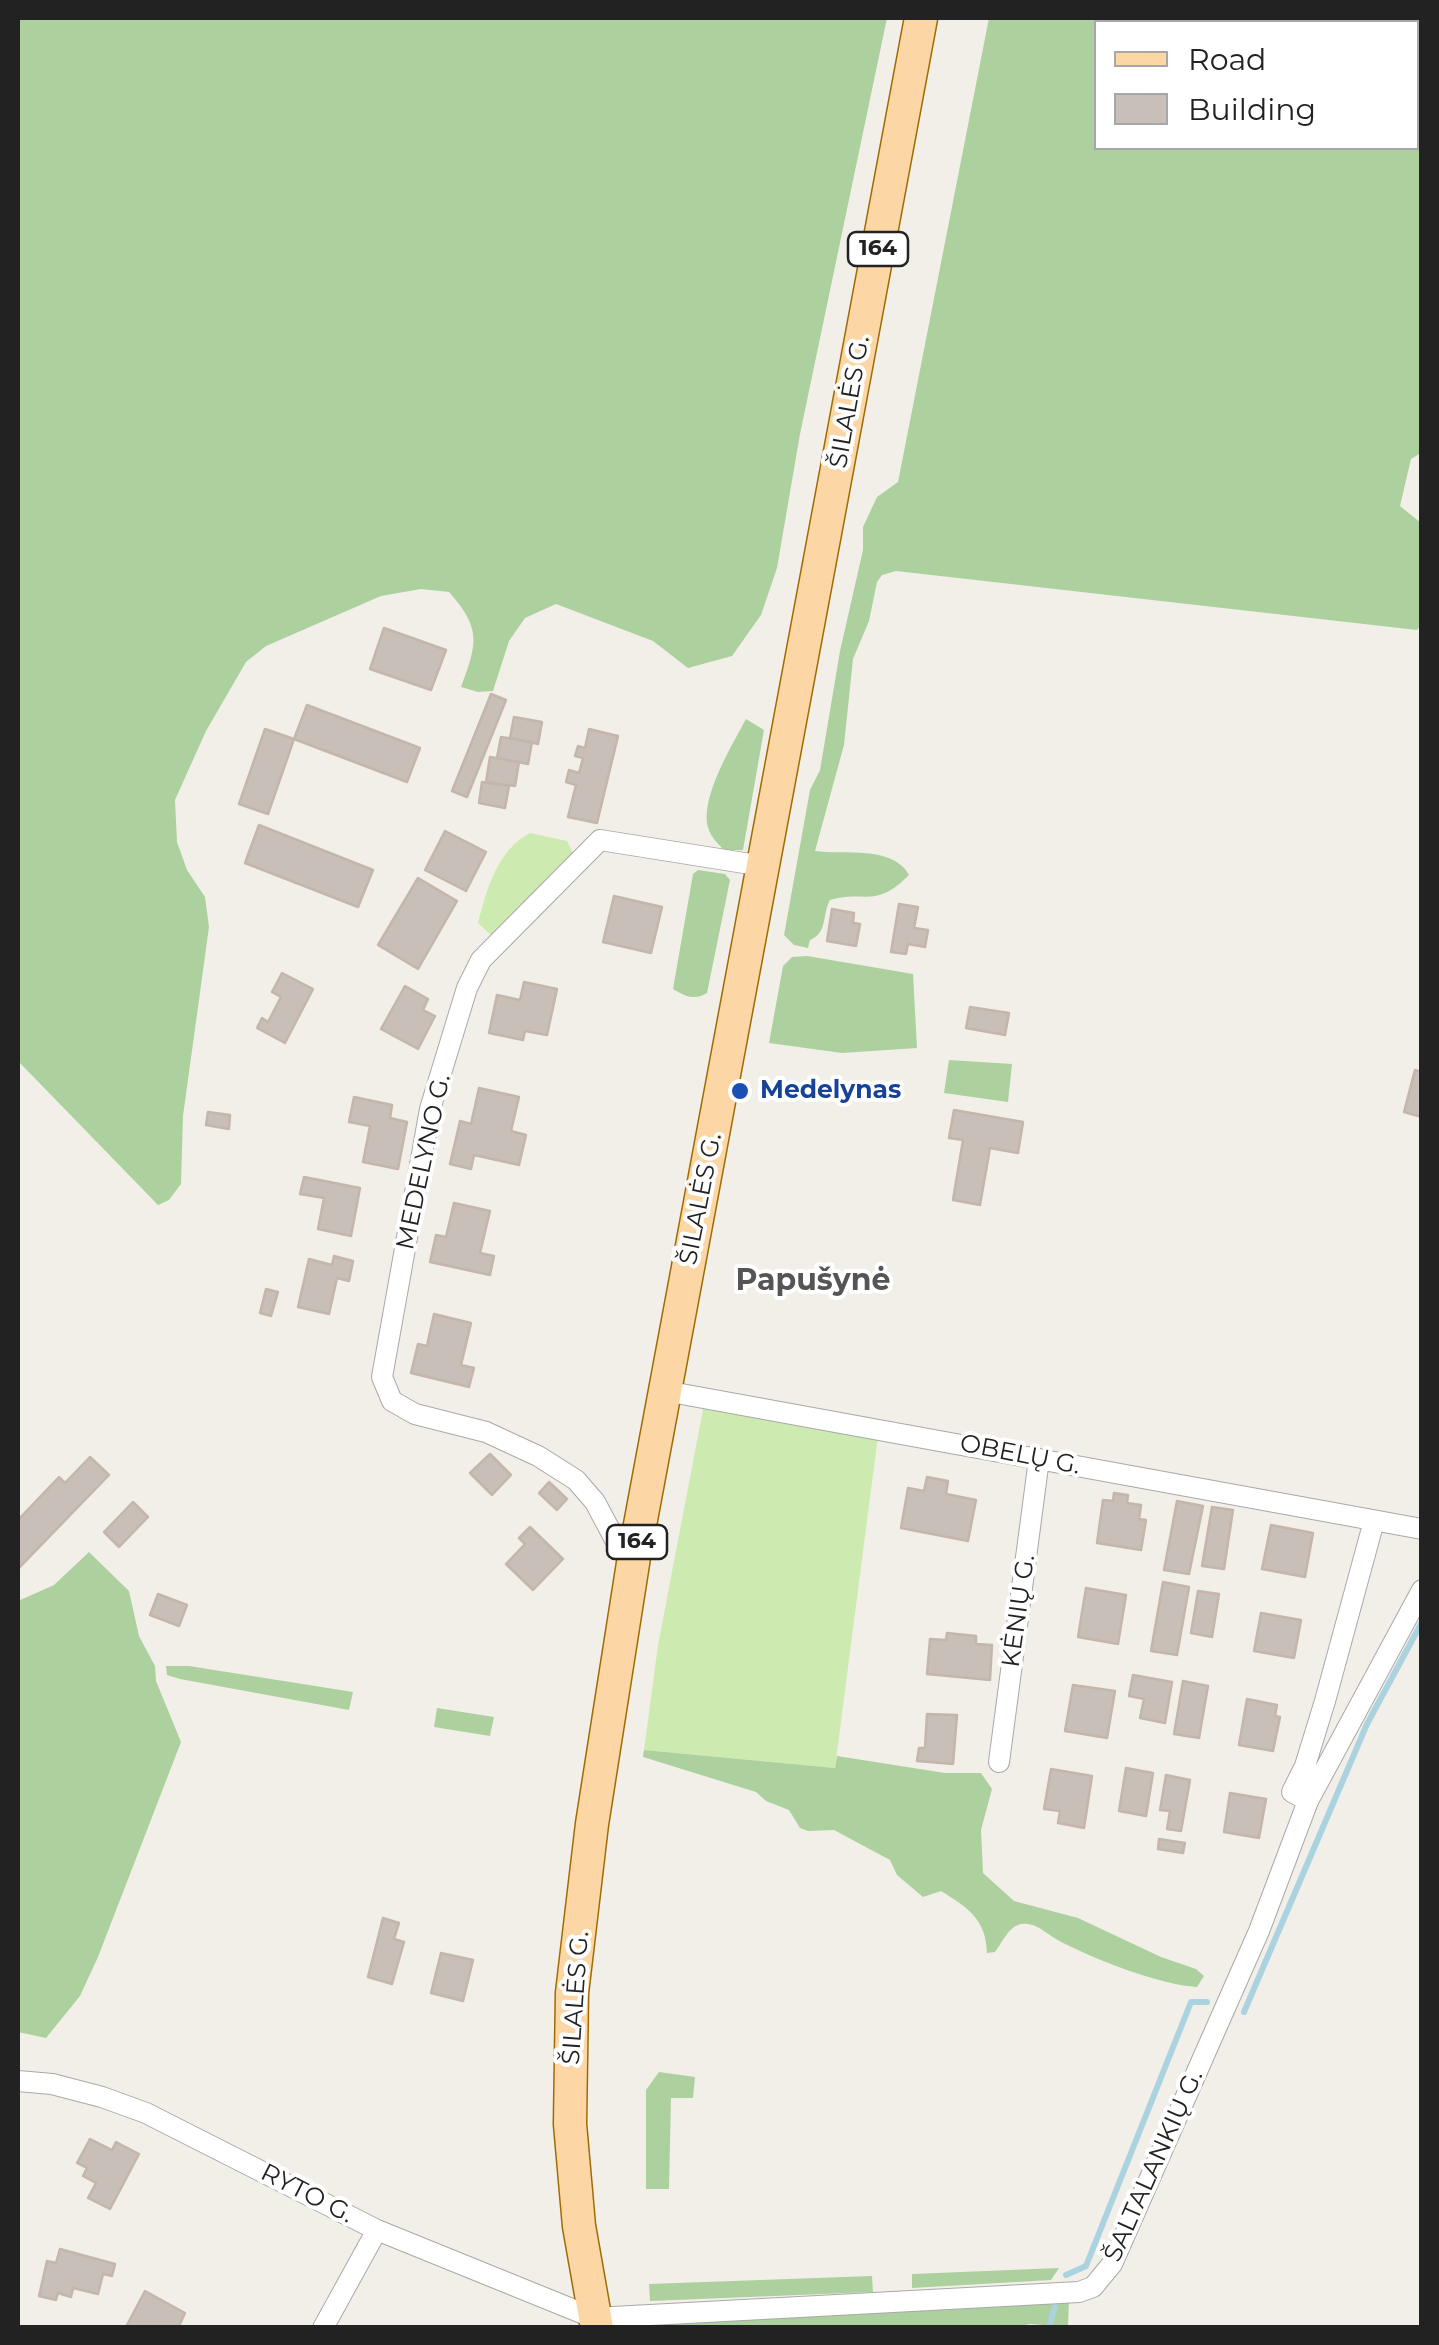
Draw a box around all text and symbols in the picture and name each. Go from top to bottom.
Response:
legend [1094,20,1419,150]
text: Road [1188,41,1266,78]
text: Building [1188,91,1316,128]
road number: 164 [848,232,908,266]
street label: ŠILALĖS G. [824,333,876,471]
street label: MEDELYNO G. [391,1071,457,1253]
place label: Medelynas [760,1076,901,1106]
marker: Medelynas [729,1080,751,1102]
street label: ŠILALĖS G. [674,1130,728,1268]
district label: Papušynė [736,1263,890,1299]
street label: OBELŲ G. [957,1429,1083,1481]
road number: 164 [607,1525,667,1559]
street label: KĖNIŲ G. [996,1553,1042,1669]
street label: ŠILALĖS G. [556,1930,596,2066]
street label: ŠALTALANKIŲ G. [1098,2065,1210,2267]
street label: RYTO G. [256,2158,358,2230]

